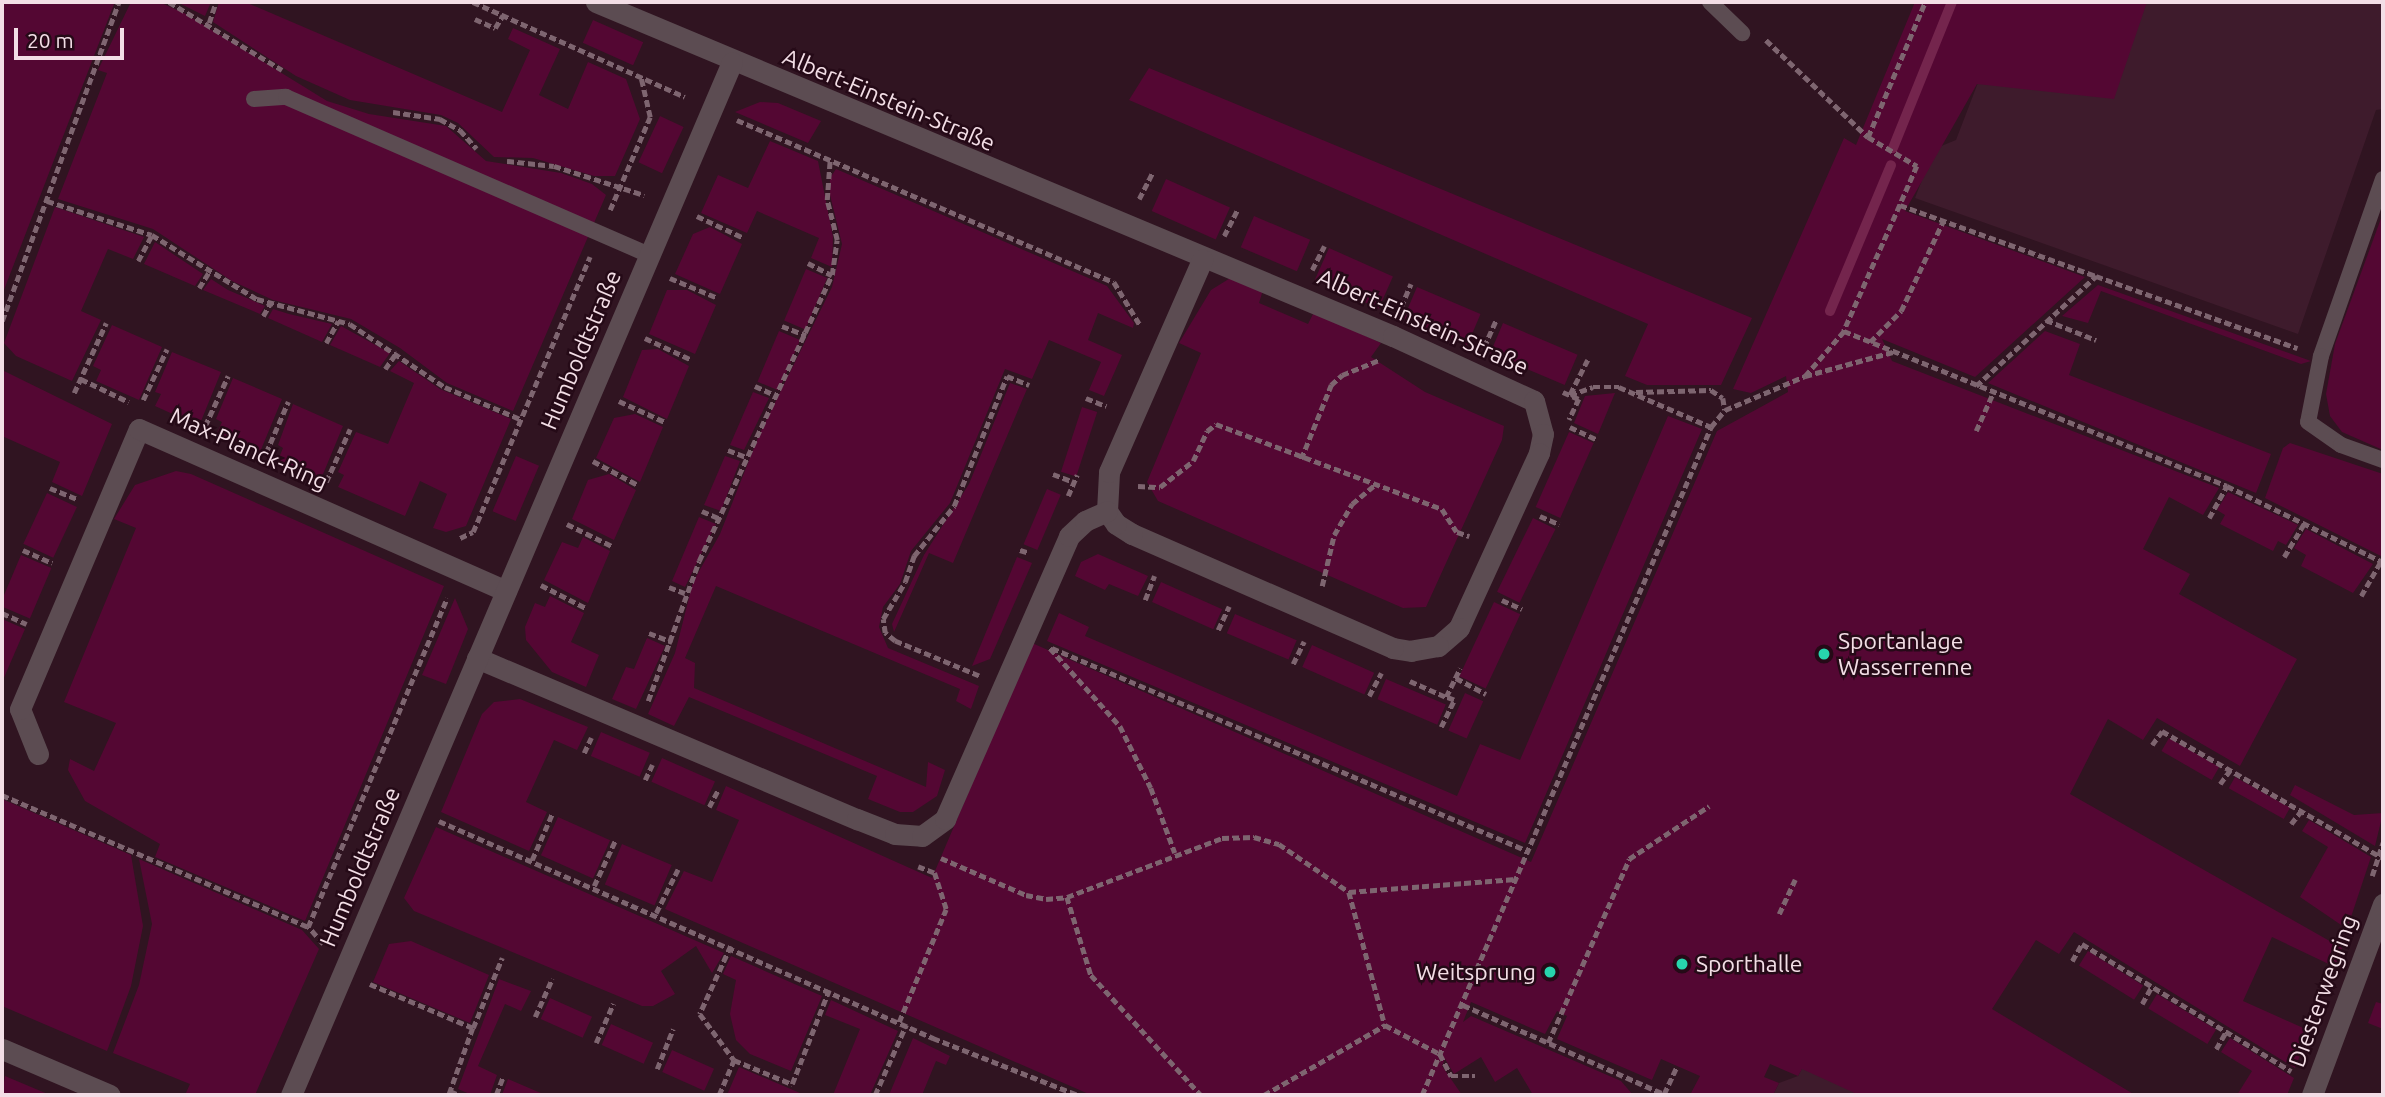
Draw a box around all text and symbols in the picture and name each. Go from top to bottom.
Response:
scale bar [18,14,128,58]
text: 20 m [27,28,74,52]
street label: Albert-Einstein-Straße [779,43,999,157]
street label: Albert-Einstein-Straße [1313,263,1533,381]
street label: Humboldtstraße [535,266,627,434]
street label: Max-Planck-Ring [166,402,332,496]
place label: Sportanlage Wasserrenne [1838,627,1972,681]
marker: Sportanlage Wasserrenne [1816,646,1832,662]
street label: Humboldtstraße [314,783,406,951]
street label: Diesterwegring [2283,911,2363,1071]
place label: Sporthalle [1696,950,1802,978]
marker: Sporthalle [1674,956,1690,972]
place label: Weitsprung [1416,958,1536,986]
marker: Weitsprung [1542,964,1558,980]

